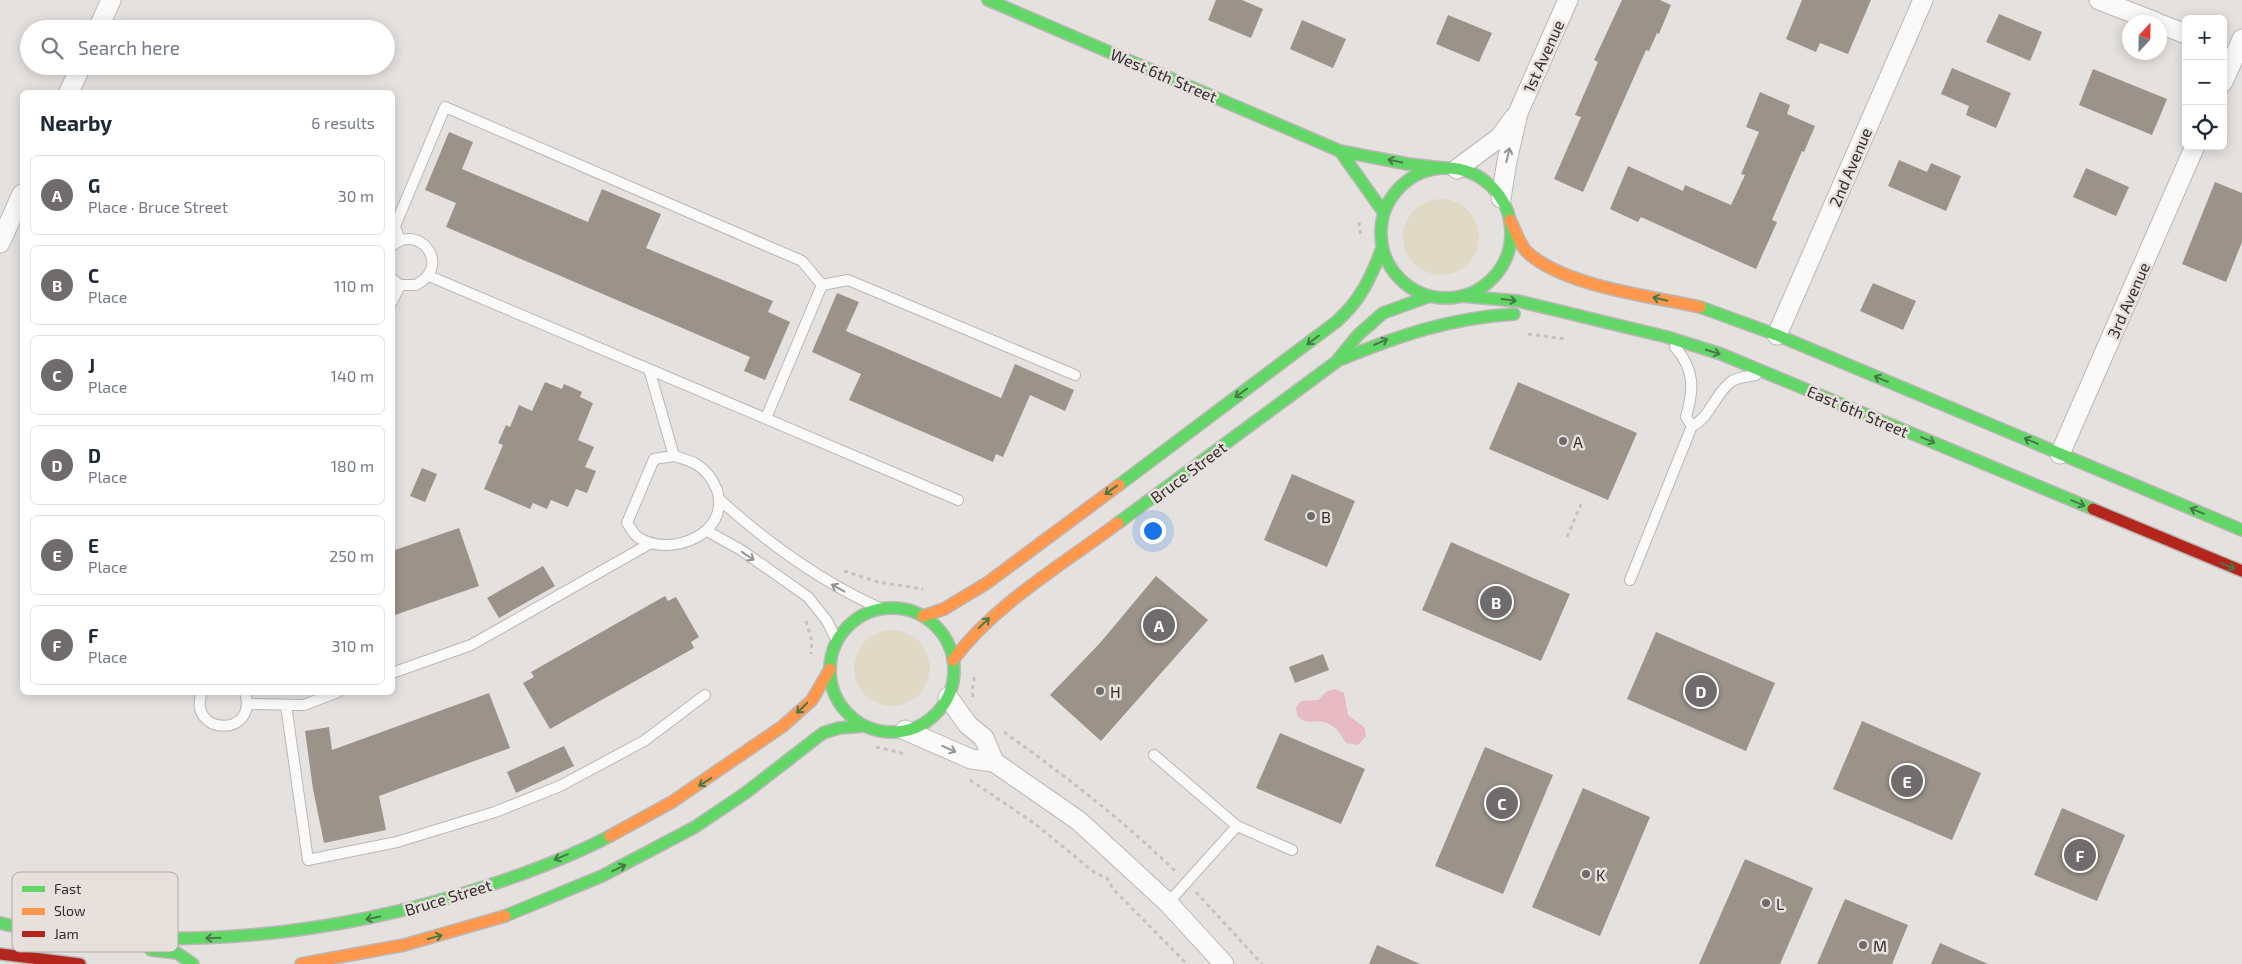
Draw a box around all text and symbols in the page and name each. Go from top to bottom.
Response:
north arrow [2122,15,2167,60]
map controls [2182,15,2227,150]
button: + [2182,15,2227,60]
street label: 1st Avenue [1519,17,1567,95]
search box [20,20,395,75]
icon: search [38,34,66,62]
text: Search here [78,36,180,59]
street label: West 6th Street [1108,44,1220,106]
button: − [2182,60,2227,105]
button: locate [2182,105,2227,150]
text: Nearby [40,110,112,135]
text: 6 results [311,113,375,132]
street label: 2nd Avenue [1825,125,1875,209]
one-way arrow [1504,148,1513,164]
one-way arrow [1387,156,1403,166]
text: G [88,174,100,197]
text: A [52,186,62,205]
text: 30 m [338,186,374,205]
text: Place · Bruce Street [88,197,228,216]
street label: 3rd Avenue [2103,259,2153,341]
text: C [88,264,99,287]
text: B [52,276,62,295]
text: 110 m [334,276,374,295]
text: Place [88,287,127,306]
one-way arrow [1653,294,1669,303]
one-way arrow [1501,295,1517,305]
one-way arrow [1306,335,1320,345]
one-way arrow [1373,337,1388,347]
one-way arrow [1705,347,1721,357]
text: J [88,354,95,377]
text: C [52,366,62,385]
text: 140 m [331,366,374,385]
one-way arrow [1874,373,1889,383]
text: Place [88,377,127,396]
street label: East 6th Street [1805,381,1911,441]
one-way arrow [1234,388,1248,398]
place label: A [1573,432,1583,451]
marker: A [1557,435,1569,447]
one-way arrow [1920,436,1935,445]
one-way arrow [2024,436,2039,446]
street label: Bruce Street [1146,437,1230,507]
text: D [88,444,101,467]
text: D [52,456,62,475]
text: 180 m [331,456,374,475]
text: Place [88,467,127,486]
one-way arrow [1105,484,1118,495]
one-way arrow [2070,498,2085,508]
one-way arrow [2190,506,2205,515]
place label: B [1321,507,1331,526]
marker: B [1305,510,1317,522]
your location [1140,518,1166,544]
text: E [88,534,99,557]
text: E [52,546,62,565]
text: 250 m [329,546,374,565]
one-way arrow [741,551,755,561]
text: Place [88,557,127,576]
one-way arrow [2220,561,2235,571]
one-way arrow [831,582,846,592]
pin: B [1480,583,1512,621]
pin: A [1143,606,1175,644]
one-way arrow [978,617,991,629]
text: F [88,624,99,647]
text: F [53,636,61,655]
text: 310 m [332,636,374,655]
text: Place [88,647,127,666]
pin: D [1685,672,1717,710]
place label: H [1110,682,1121,701]
marker: H [1094,685,1106,697]
one-way arrow [796,702,808,714]
one-way arrow [941,745,956,754]
pin: E [1891,762,1923,800]
one-way arrow [698,777,712,787]
pin: C [1486,784,1518,822]
pin: F [2064,836,2096,874]
one-way arrow [554,853,569,863]
one-way arrow [611,863,626,873]
place label: K [1596,865,1606,884]
marker: K [1580,868,1592,880]
legend [12,872,178,952]
street label: Bruce Street [402,875,494,919]
text: Fast [54,880,81,897]
place label: L [1776,894,1784,913]
marker: L [1760,897,1772,909]
text: Slow [54,902,86,919]
one-way arrow [366,914,382,923]
text: Jam [54,925,79,942]
one-way arrow [426,932,442,942]
one-way arrow [205,934,221,943]
place label: M [1873,936,1887,955]
marker: M [1857,939,1869,951]

